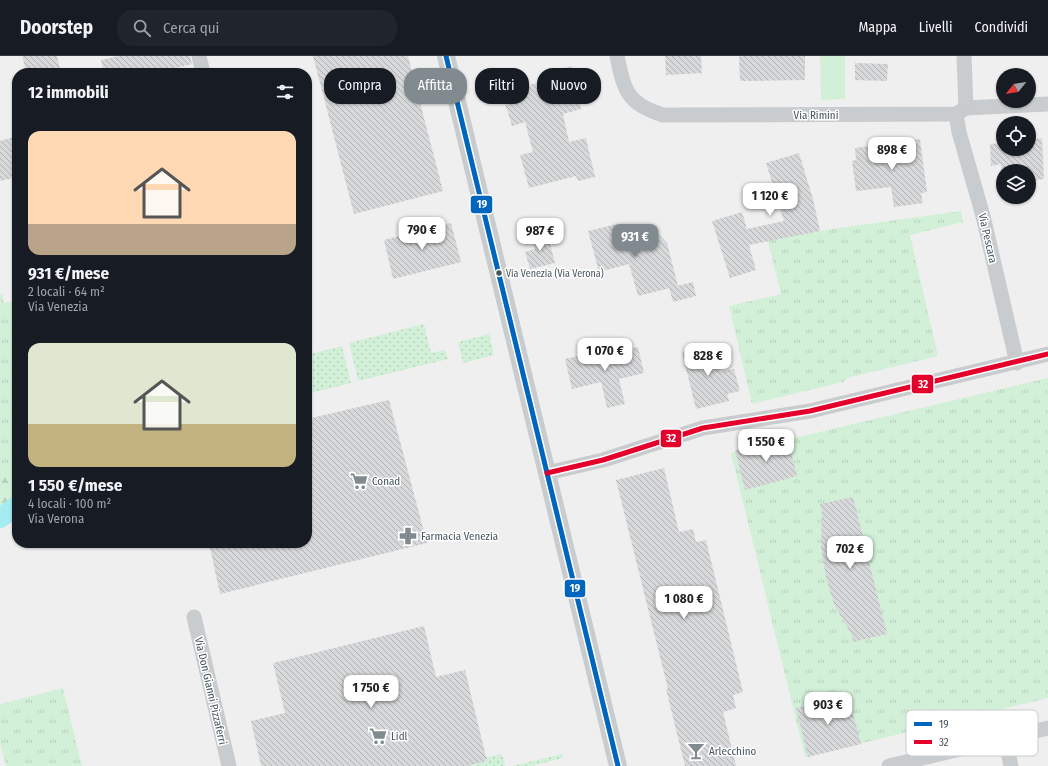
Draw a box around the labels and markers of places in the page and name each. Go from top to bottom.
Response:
pin: 898 € [864,137,920,171]
pin: 1 120 € [733,183,807,217]
pin: 790 € [394,217,450,251]
pin: 987 € [512,218,568,252]
pin: 931 € [607,224,663,258]
place label: Via Venezia (Via Verona) [506,267,604,280]
marker: Via Venezia (Via Verona) [494,268,504,278]
pin: 1 070 € [568,338,642,372]
pin: 828 € [680,343,736,377]
pin: 1 550 € [729,429,803,463]
supermarket icon: Conad [349,471,369,491]
place label: Conad [372,475,400,488]
pharmacy icon: Farmacia Venezia [398,526,418,546]
place label: Farmacia Venezia [421,530,498,543]
pin: 702 € [822,536,878,570]
pin: 1 080 € [647,586,721,620]
pin: 1 750 € [334,675,408,709]
pin: 903 € [800,692,856,726]
supermarket icon: Lidl [368,726,388,746]
place label: Lidl [391,730,408,743]
bar icon: Arlecchino [686,741,706,761]
place label: Arlecchino [709,745,756,758]

